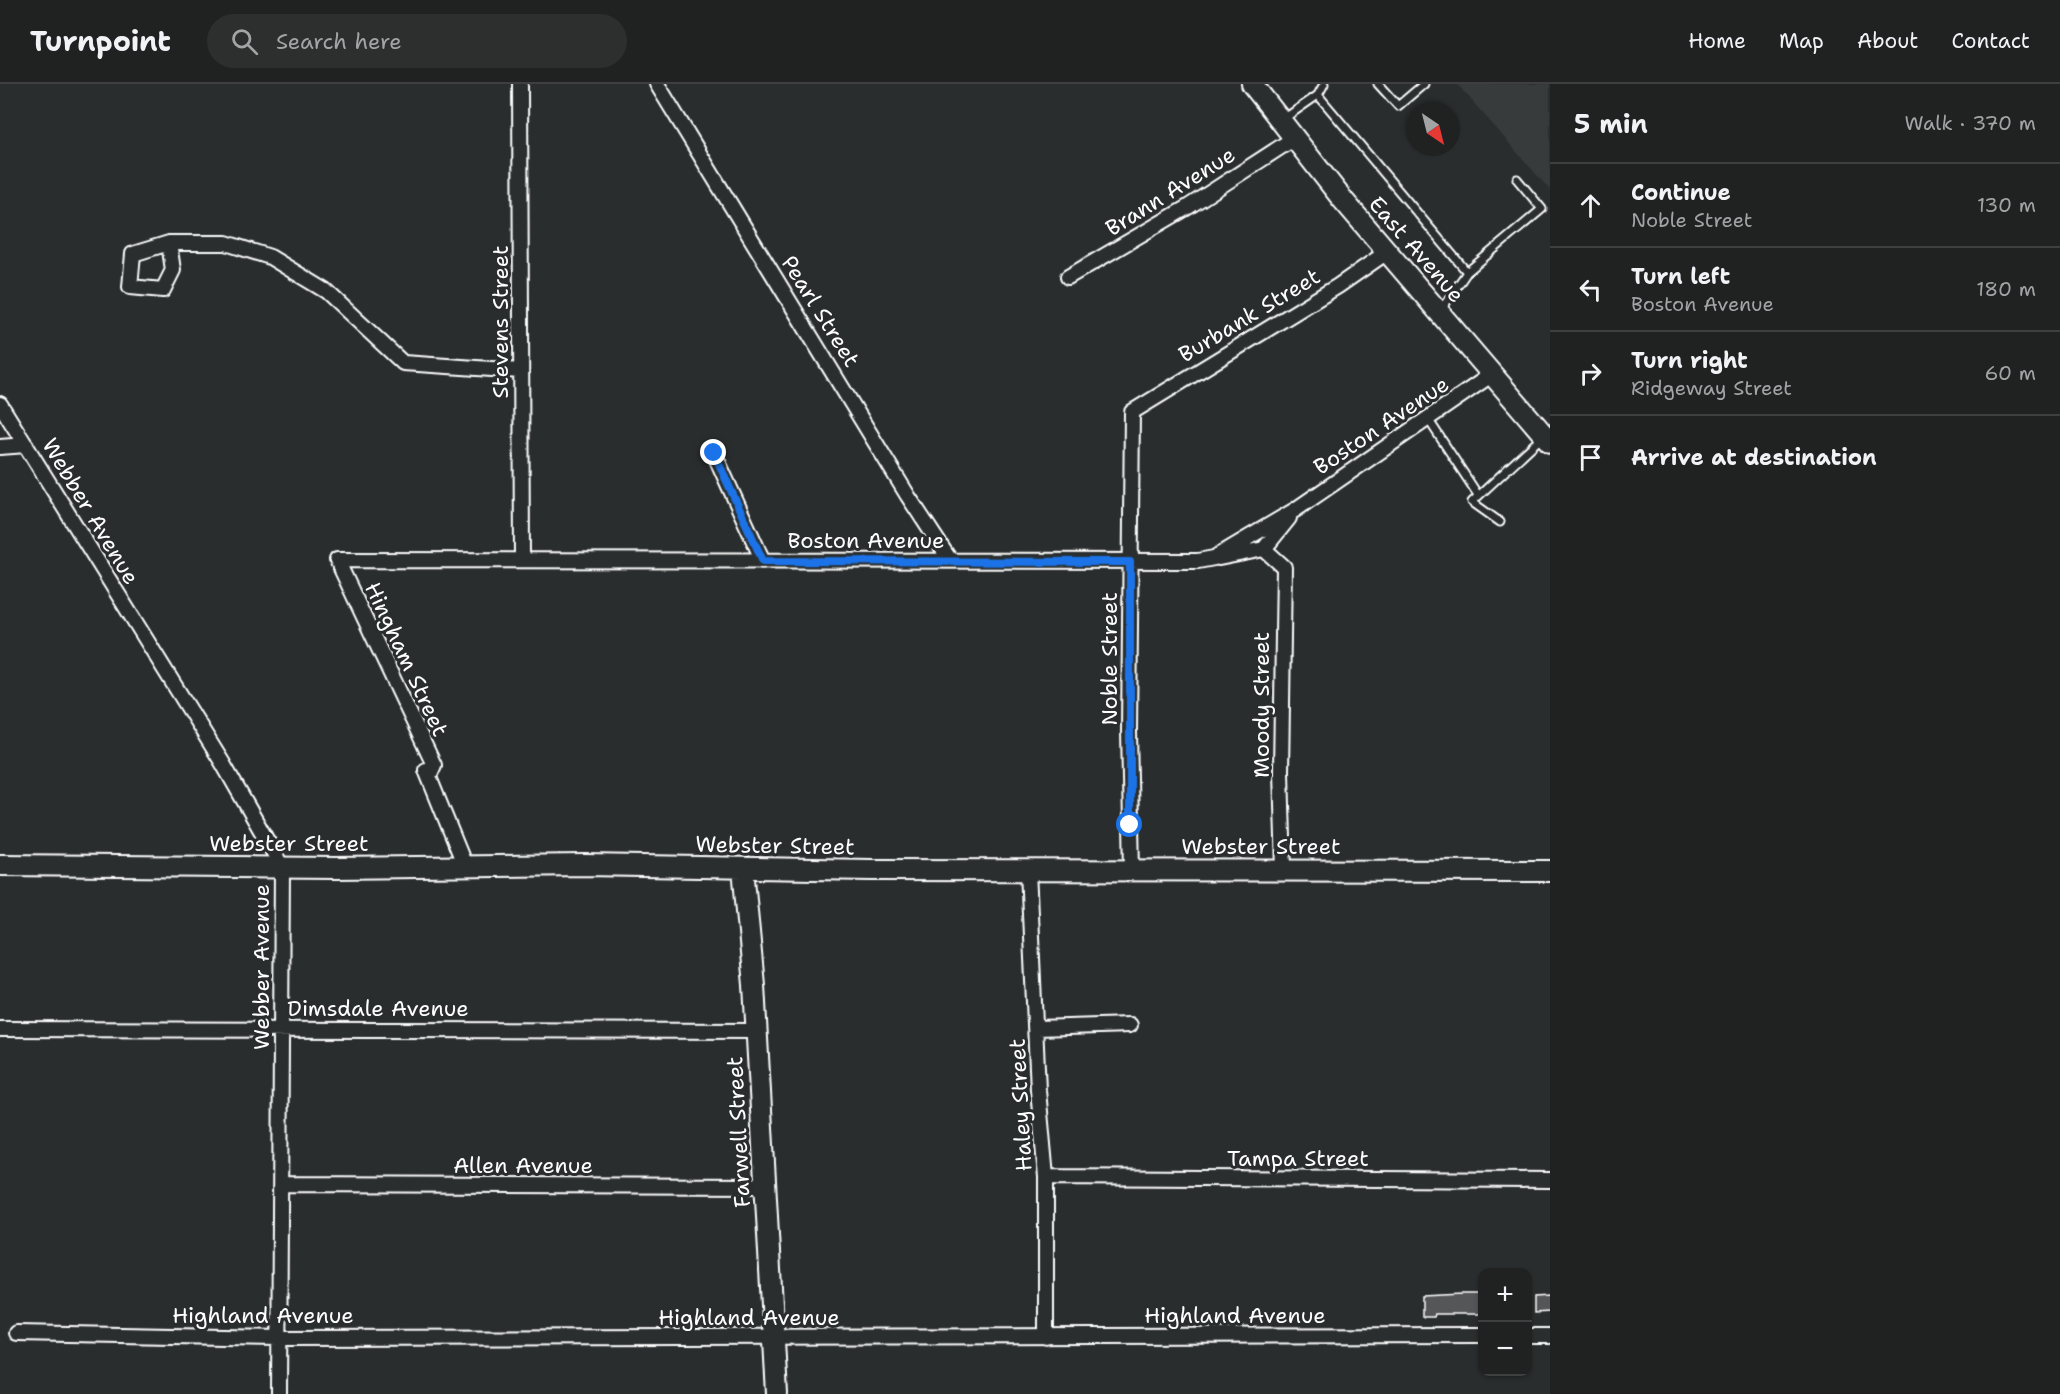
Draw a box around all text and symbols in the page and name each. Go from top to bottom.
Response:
search box [207,14,627,68]
text: Turnpoint [30,22,171,60]
icon: search [228,25,261,58]
text: Search here [276,27,402,56]
text: Home [1688,27,1746,55]
text: Map [1779,27,1824,55]
text: About [1857,27,1918,55]
text: Contact [1951,27,2030,55]
north arrow [1406,102,1460,156]
text: 5 min [1574,106,1648,141]
text: Walk · 370 m [1905,110,2036,136]
street label: Brann Avenue [1100,140,1240,243]
text: Continue [1631,178,1731,207]
icon: ahead [1574,189,1607,222]
street label: East Avenue [1362,190,1471,309]
text: 130 m [1977,192,2036,218]
text: Noble Street [1631,207,1753,233]
street label: Stevens Street [486,245,515,399]
street label: Pearl Street [775,250,866,372]
street label: Burbank Street [1173,262,1325,369]
text: Turn left [1631,262,1730,291]
icon: left [1574,273,1607,306]
text: 180 m [1976,276,2036,302]
text: Boston Avenue [1631,291,1774,317]
text: Turn right [1631,346,1748,375]
icon: right [1574,357,1607,390]
text: 60 m [1984,360,2036,386]
street label: Boston Avenue [1308,369,1455,481]
text: Ridgeway Street [1631,375,1792,401]
street label: Webber Avenue [35,433,146,590]
route end [700,439,726,465]
icon: arrive [1574,441,1607,474]
text: Arrive at destination [1631,443,1877,472]
street label: Boston Avenue [787,526,945,555]
street label: Hingham Street [358,578,455,741]
street label: Noble Street [1095,592,1124,726]
street label: Moody Street [1247,632,1276,778]
route start [1116,811,1142,837]
street label: Webster Street [209,829,369,858]
street label: Webster Street [695,830,855,861]
street label: Webster Street [1181,832,1341,861]
street label: Webber Avenue [247,884,276,1050]
street label: Dimsdale Avenue [287,994,469,1023]
street label: Haley Street [1003,1038,1038,1172]
street label: Farwell Street [720,1056,757,1208]
street label: Tampa Street [1227,1144,1369,1173]
street label: Allen Avenue [453,1151,593,1180]
map controls [1478,1268,1532,1376]
button: + [1478,1268,1532,1322]
street label: Highland Avenue [172,1301,354,1330]
street label: Highland Avenue [1144,1301,1326,1330]
street label: Highland Avenue [658,1303,840,1332]
button: − [1478,1322,1532,1376]

